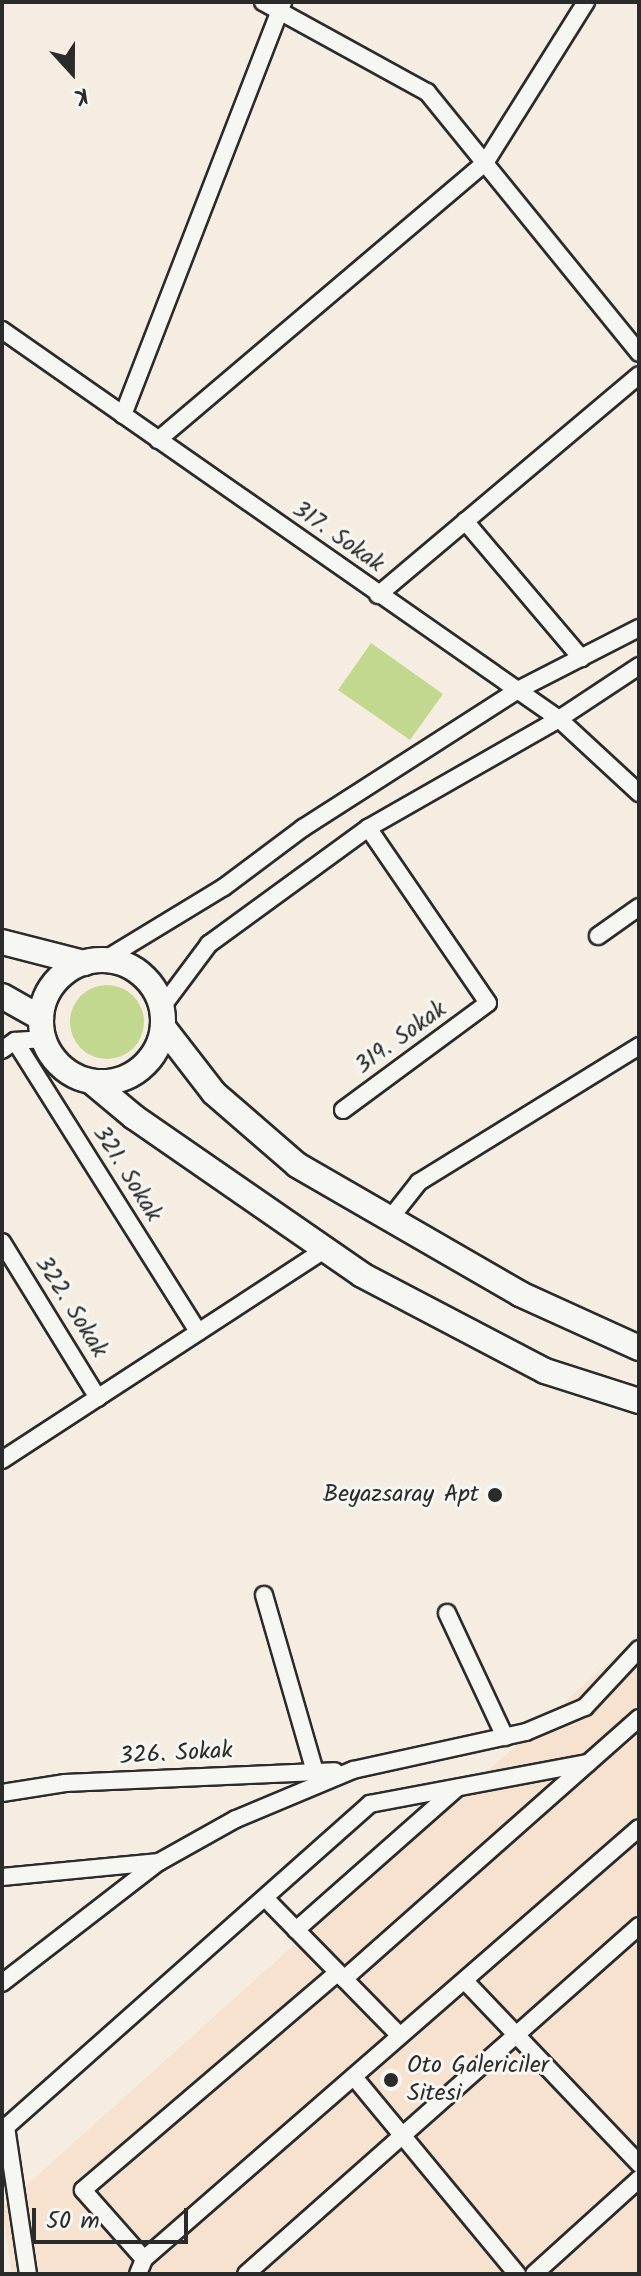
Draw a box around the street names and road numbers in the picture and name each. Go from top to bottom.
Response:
street label: 317. Sokak [287,495,389,579]
street label: 319. Sokak [350,995,452,1081]
street label: 321. Sokak [86,1121,168,1227]
street label: 322. Sokak [29,1251,113,1363]
street label: 326. Sokak [118,1737,234,1771]

